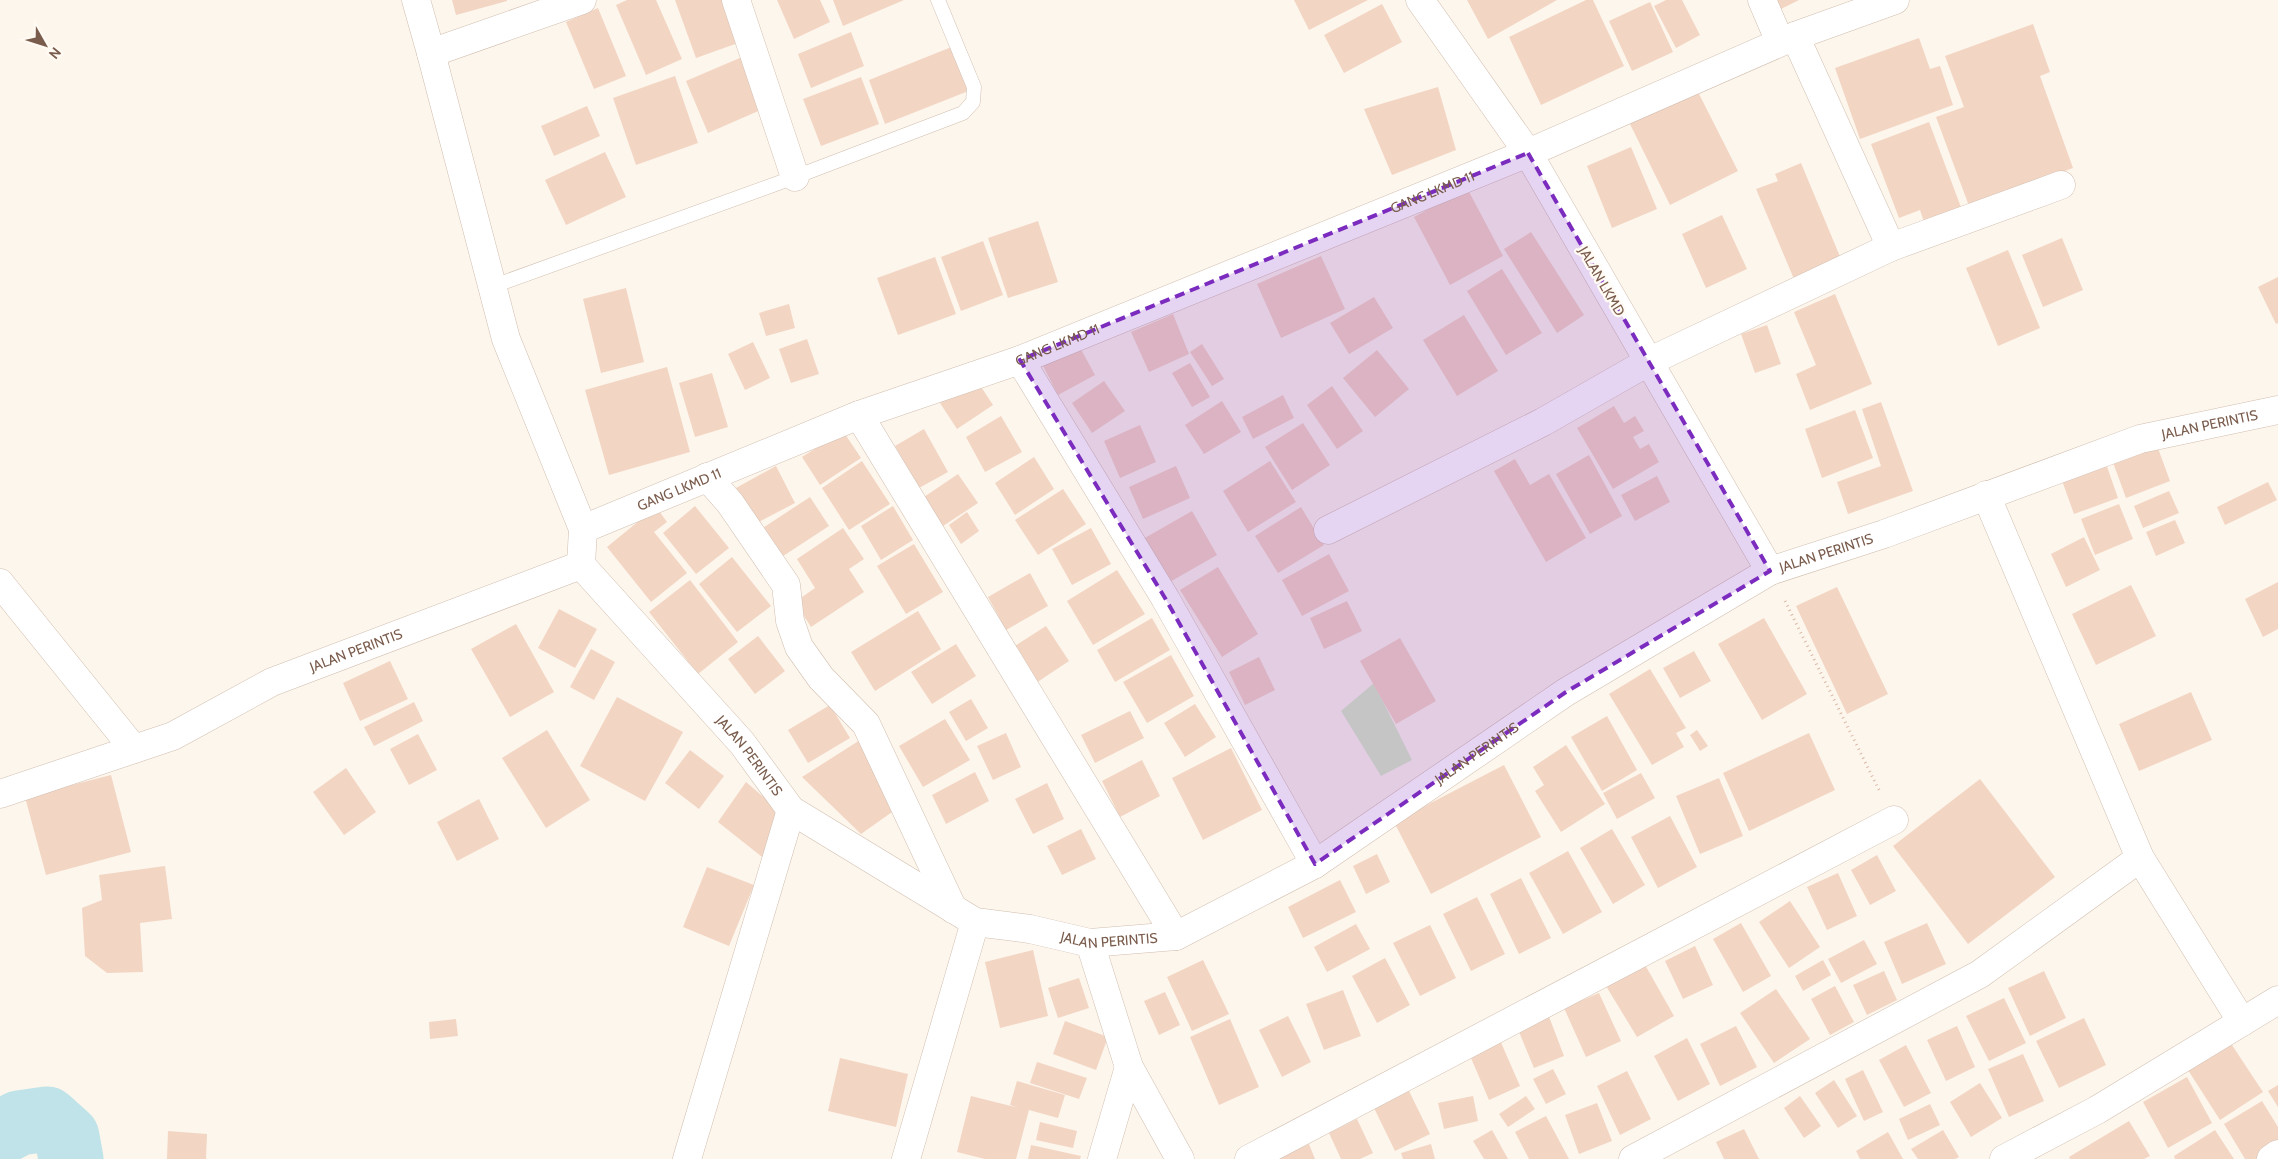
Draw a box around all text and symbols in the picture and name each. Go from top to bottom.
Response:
north arrow [20,20,70,70]
text: N [45,44,65,63]
street label: GANG LKMD 11 [1388,167,1477,217]
street label: JALAN LKMD [1574,242,1629,319]
street label: GANG LKMD 11 [1013,320,1102,370]
street label: JALAN PERINTIS [2159,406,2259,443]
street label: GANG LKMD 11 [634,464,724,515]
street label: JALAN PERINTIS [1776,529,1875,577]
street label: JALAN PERINTIS [306,624,405,676]
street label: JALAN PERINTIS [711,711,787,799]
street label: JALAN PERINTIS [1430,718,1522,789]
street label: JALAN PERINTIS [1058,927,1158,952]

